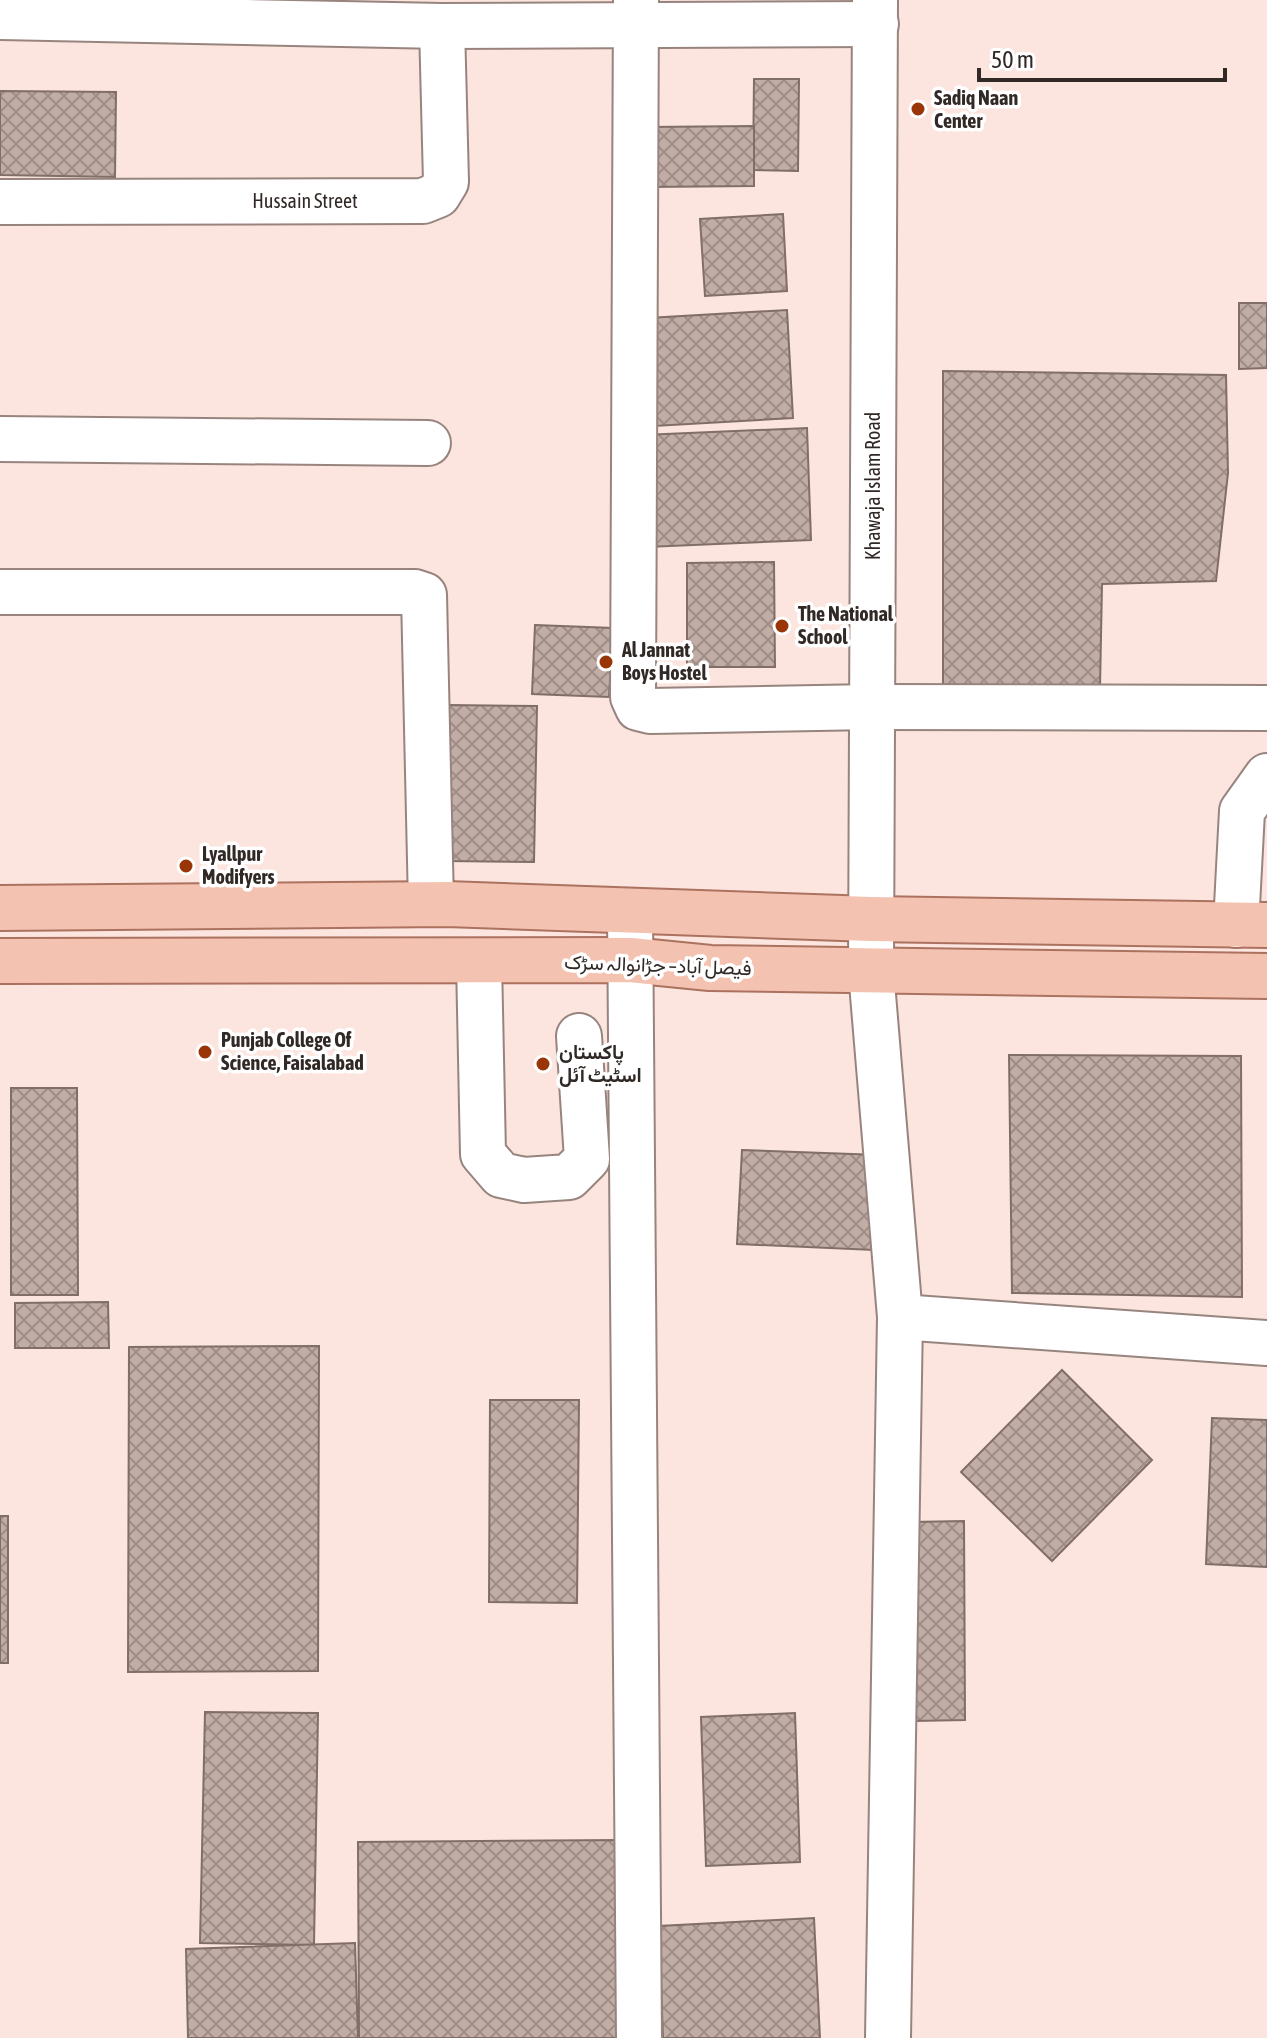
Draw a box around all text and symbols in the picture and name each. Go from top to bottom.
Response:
scale bar [979,32,1225,82]
text: 50 m [991,46,1034,73]
place label: Sadiq Naan Center [934,86,1018,132]
marker: Sadiq Naan Center [909,100,927,118]
street label: Hussain Street [252,189,358,212]
street label: Khawaja Islam Road [861,412,884,560]
place label: The National School [798,602,894,648]
marker: The National School [773,617,791,635]
place label: Al Jannat Boys Hostel [621,638,707,684]
marker: Al Jannat Boys Hostel [597,653,615,671]
place label: Lyallpur Modifyers [202,842,274,888]
marker: Lyallpur Modifyers [177,857,195,875]
street label: فیصل آباد– جڑانوالہ سڑک [564,950,752,981]
place label: Punjab College Of Science, Faisalabad [221,1028,364,1074]
place label: پاکستان اسٹیٹ آئل [559,1040,642,1087]
marker: Punjab College Of Science, Faisalabad [196,1043,214,1061]
marker: پاکستان اسٹیٹ آئل [534,1055,552,1073]

